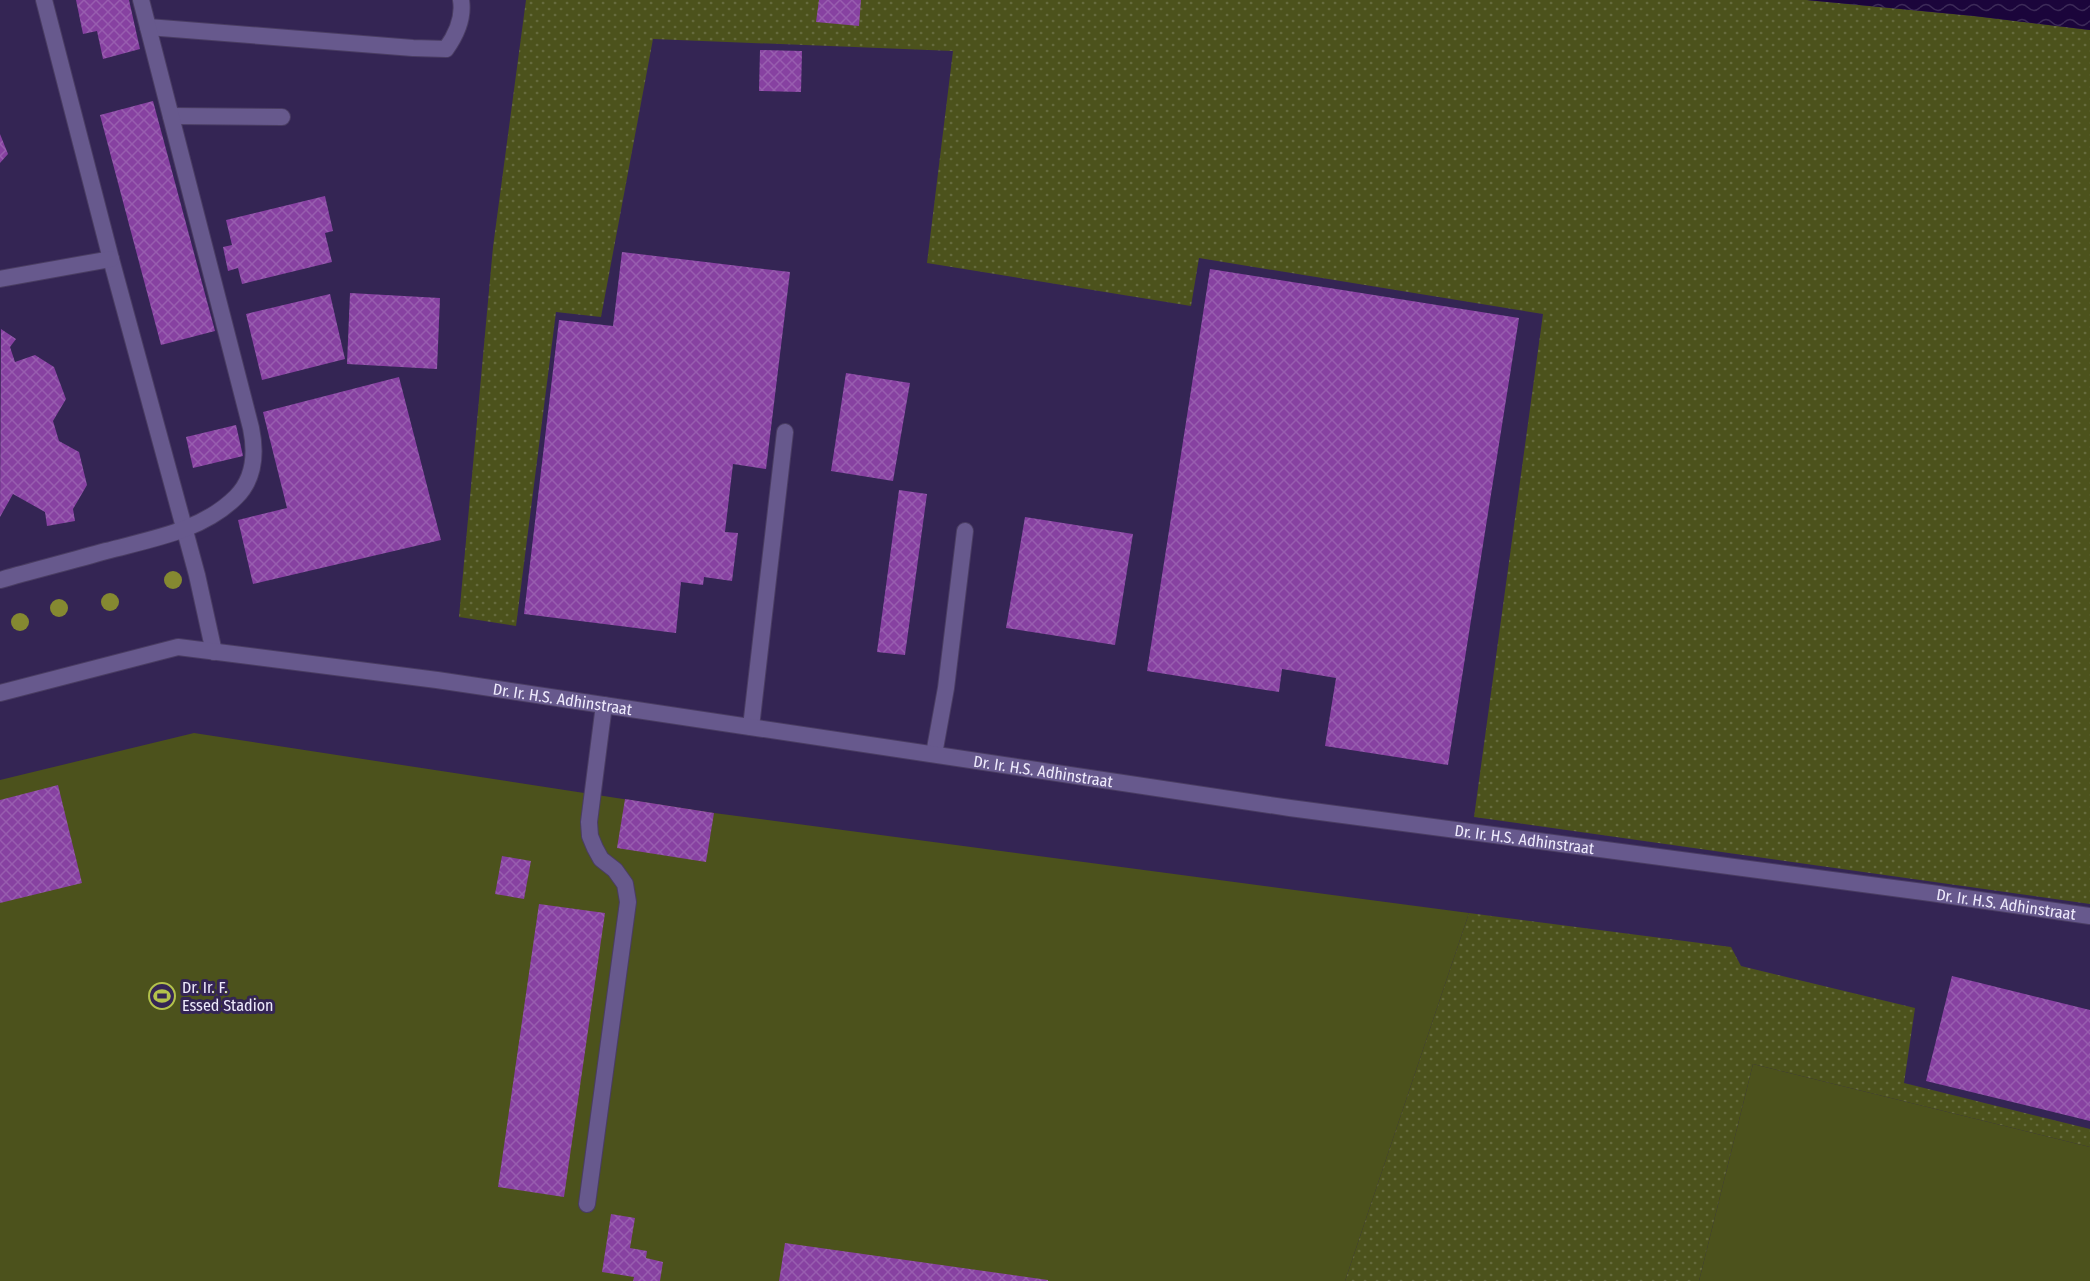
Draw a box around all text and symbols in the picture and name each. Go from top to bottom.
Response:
street label: Dr. Ir. H.S. Adhinstraat [492,679,634,719]
street label: Dr. Ir. H.S. Adhinstraat [972,751,1115,791]
street label: Dr. Ir. H.S. Adhinstraat [1454,820,1596,858]
street label: Dr. Ir. H.S. Adhinstraat [1935,884,2078,923]
place label: Dr. Ir. F. Essed Stadion [182,978,274,1015]
sports icon: Dr. Ir. F. Essed Stadion [147,981,177,1011]

